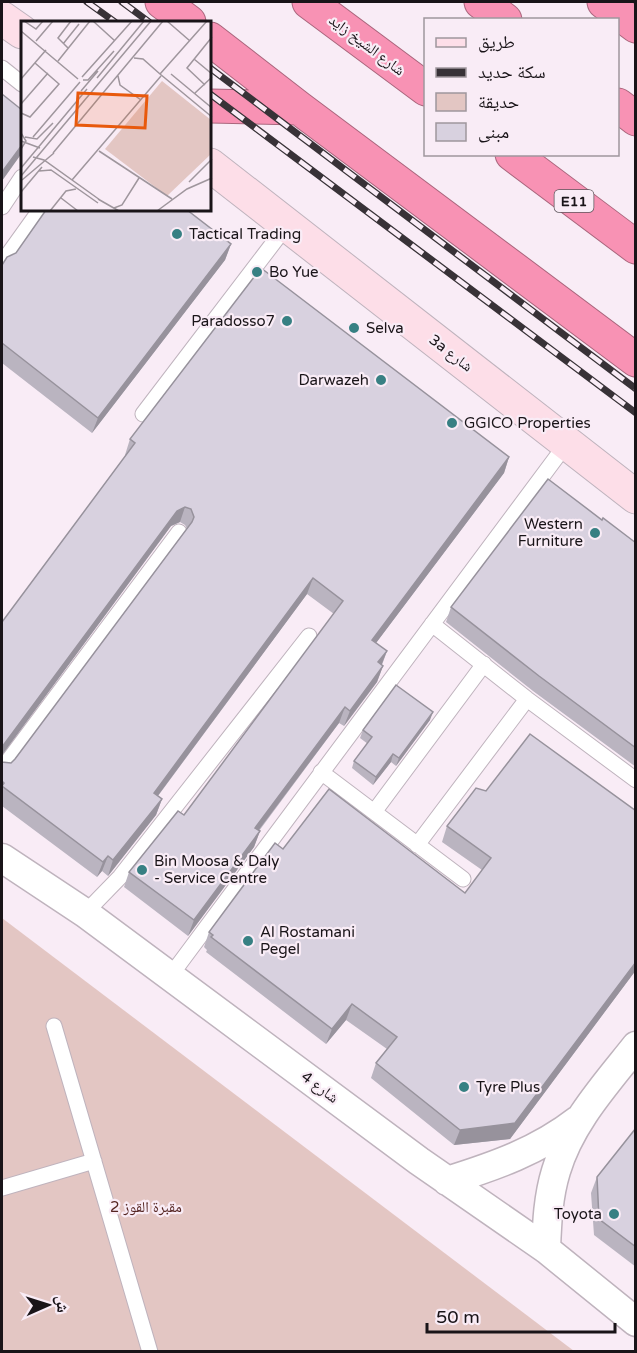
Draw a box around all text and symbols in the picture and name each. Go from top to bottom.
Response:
street label: شارع الشيخ زايد [325,11,408,80]
legend [424,18,619,156]
inset map [21,21,212,212]
text: طريق [478,31,515,53]
text: سكة حديد [478,61,546,83]
text: حديقة [478,91,519,113]
text: مبنى [478,121,509,143]
road number: E11 [554,190,594,212]
place label: Tactical Trading [189,225,301,243]
marker: Tactical Trading [170,227,184,241]
place label: Bo Yue [269,263,319,281]
marker: Bo Yue [250,265,264,279]
place label: Paradosso7 [191,312,275,330]
marker: Paradosso7 [280,314,294,328]
place label: Selva [366,319,404,337]
marker: Selva [347,321,361,335]
street label: 3a شارع [425,330,476,376]
place label: Darwazeh [298,371,369,389]
marker: Darwazeh [374,373,388,387]
place label: GGICO Properties [464,414,591,432]
marker: GGICO Properties [445,416,459,430]
place label: Western Furniture [518,515,583,550]
marker: Western Furniture [588,526,602,540]
place label: Bin Moosa & Daly - Service Centre [154,852,279,887]
marker: Bin Moosa & Daly - Service Centre [135,863,149,877]
place label: Al Rostamani Pegel [260,923,355,958]
marker: Al Rostamani Pegel [241,934,255,948]
street label: شارع 4 [297,1067,342,1108]
place label: Tyre Plus [476,1078,540,1096]
marker: Tyre Plus [457,1080,471,1094]
park label: مقبرة القوز 2 [110,1198,182,1216]
place label: Toyota [554,1205,602,1223]
marker: Toyota [607,1207,621,1221]
north arrow [18,1275,78,1335]
text: ش [52,1295,72,1313]
scale bar [427,1296,614,1334]
text: 50 m [436,1306,480,1328]

